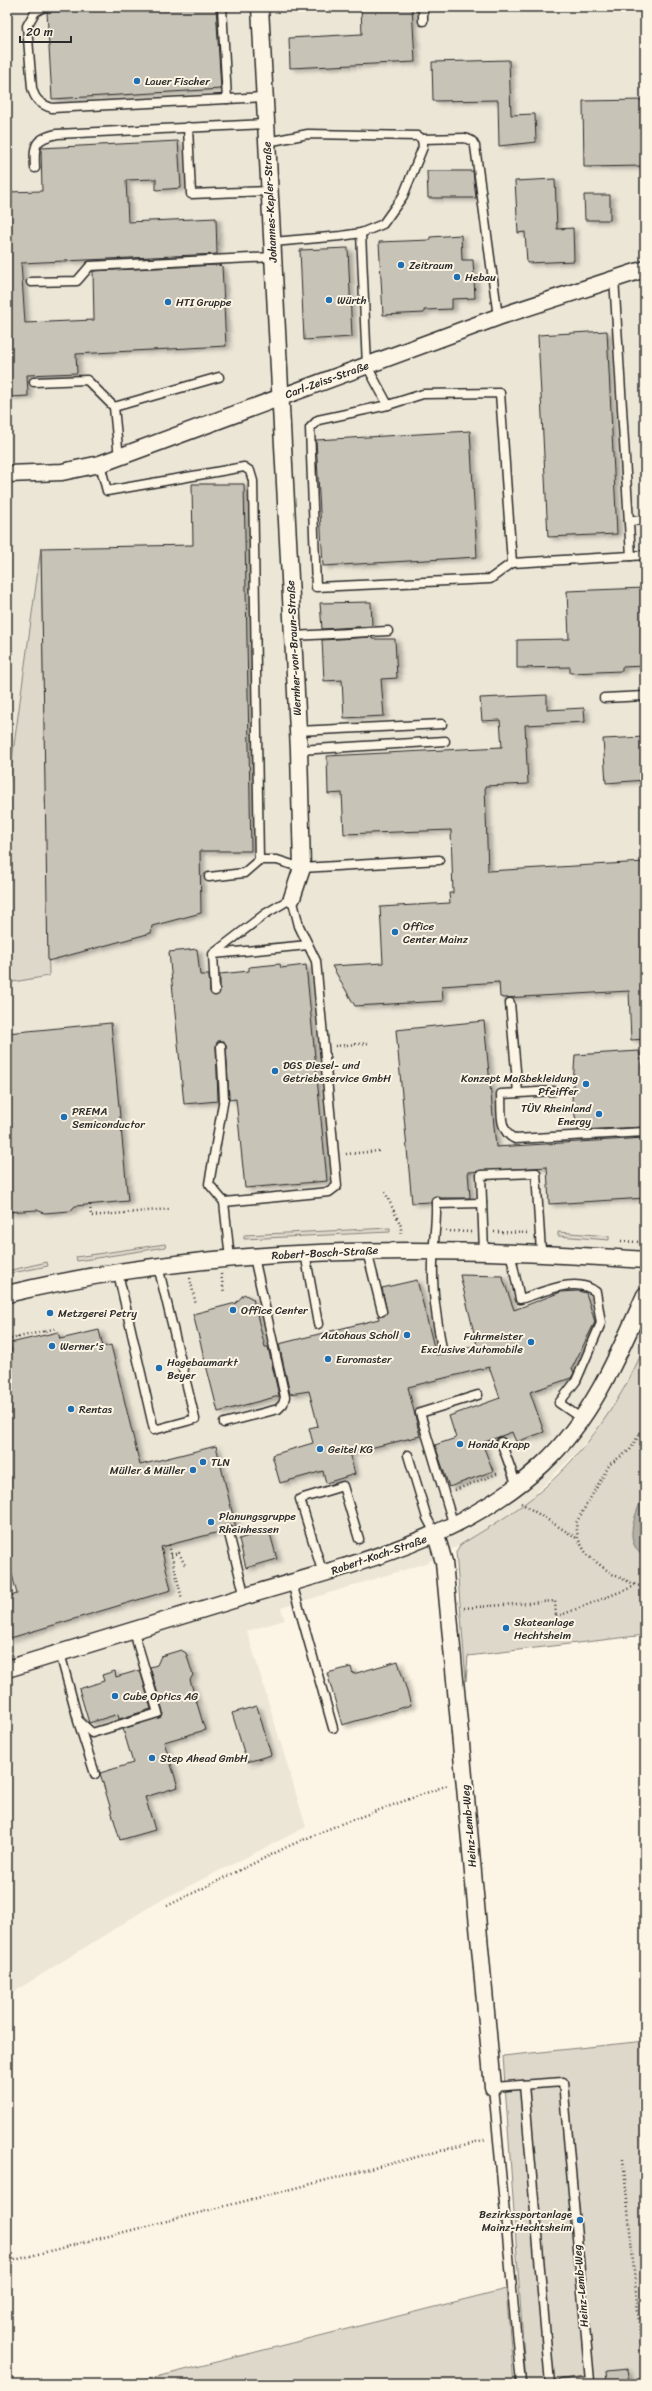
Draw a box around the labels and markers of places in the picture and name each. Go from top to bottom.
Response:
place label: Lauer Fischer [145,72,211,91]
marker: Lauer Fischer [132,76,142,86]
place label: Zeitraum [409,256,453,275]
marker: Zeitraum [396,260,406,270]
place label: Hebau [465,268,496,287]
marker: Hebau [452,272,462,282]
place label: Würth [337,291,367,310]
place label: HTI Gruppe [176,293,232,312]
marker: Würth [324,295,334,305]
marker: HTI Gruppe [163,297,173,307]
place label: Office Center Mainz [403,917,469,949]
marker: Office Center Mainz [390,927,400,937]
place label: DGS Diesel- und Getriebeservice GmbH [283,1056,391,1088]
marker: DGS Diesel- und Getriebeservice GmbH [270,1066,280,1076]
place label: Konzept Maßbekleidung Pfeiffer [461,1069,579,1101]
marker: Konzept Maßbekleidung Pfeiffer [581,1079,591,1089]
place label: TÜV Rheinland Energy [521,1099,592,1131]
place label: PREMA Semiconductor [72,1102,146,1134]
marker: TÜV Rheinland Energy [594,1109,604,1119]
marker: PREMA Semiconductor [59,1112,69,1122]
place label: Office Center [241,1301,309,1320]
place label: Metzgerei Petry [58,1304,137,1323]
marker: Office Center [228,1305,238,1315]
marker: Metzgerei Petry [45,1308,55,1318]
place label: Autohaus Scholl [320,1326,400,1345]
place label: Fuhrmeister Exclusive Automobile [421,1327,523,1359]
marker: Autohaus Scholl [402,1330,412,1340]
place label: Werner's [60,1337,105,1356]
marker: Fuhrmeister Exclusive Automobile [526,1337,536,1347]
marker: Werner's [47,1341,57,1351]
place label: Euromaster [336,1350,393,1369]
place label: Hagebaumarkt Beyer [167,1353,238,1385]
marker: Euromaster [323,1354,333,1364]
marker: Hagebaumarkt Beyer [154,1363,164,1373]
place label: Rentas [79,1400,113,1419]
marker: Rentas [66,1404,76,1414]
place label: Honda Krapp [468,1435,530,1454]
marker: Honda Krapp [455,1439,465,1449]
place label: Geitel KG [328,1440,373,1459]
marker: Geitel KG [315,1444,325,1454]
place label: TLN [211,1453,230,1472]
marker: TLN [198,1457,208,1467]
place label: Müller & Müller [110,1461,185,1480]
marker: Müller & Müller [188,1465,198,1475]
place label: Planungsgruppe Rheinhessen [219,1507,296,1539]
marker: Planungsgruppe Rheinhessen [206,1517,216,1527]
place label: Skateanlage Hechtsheim [514,1613,574,1645]
marker: Skateanlage Hechtsheim [501,1623,511,1633]
place label: Cube Optics AG [123,1687,198,1706]
marker: Cube Optics AG [110,1691,120,1701]
place label: Step Ahead GmbH [160,1749,248,1768]
marker: Step Ahead GmbH [147,1753,157,1763]
place label: Bezirkssportanlage Mainz-Hechtsheim [479,2205,573,2237]
marker: Bezirkssportanlage Mainz-Hechtsheim [575,2215,585,2225]

